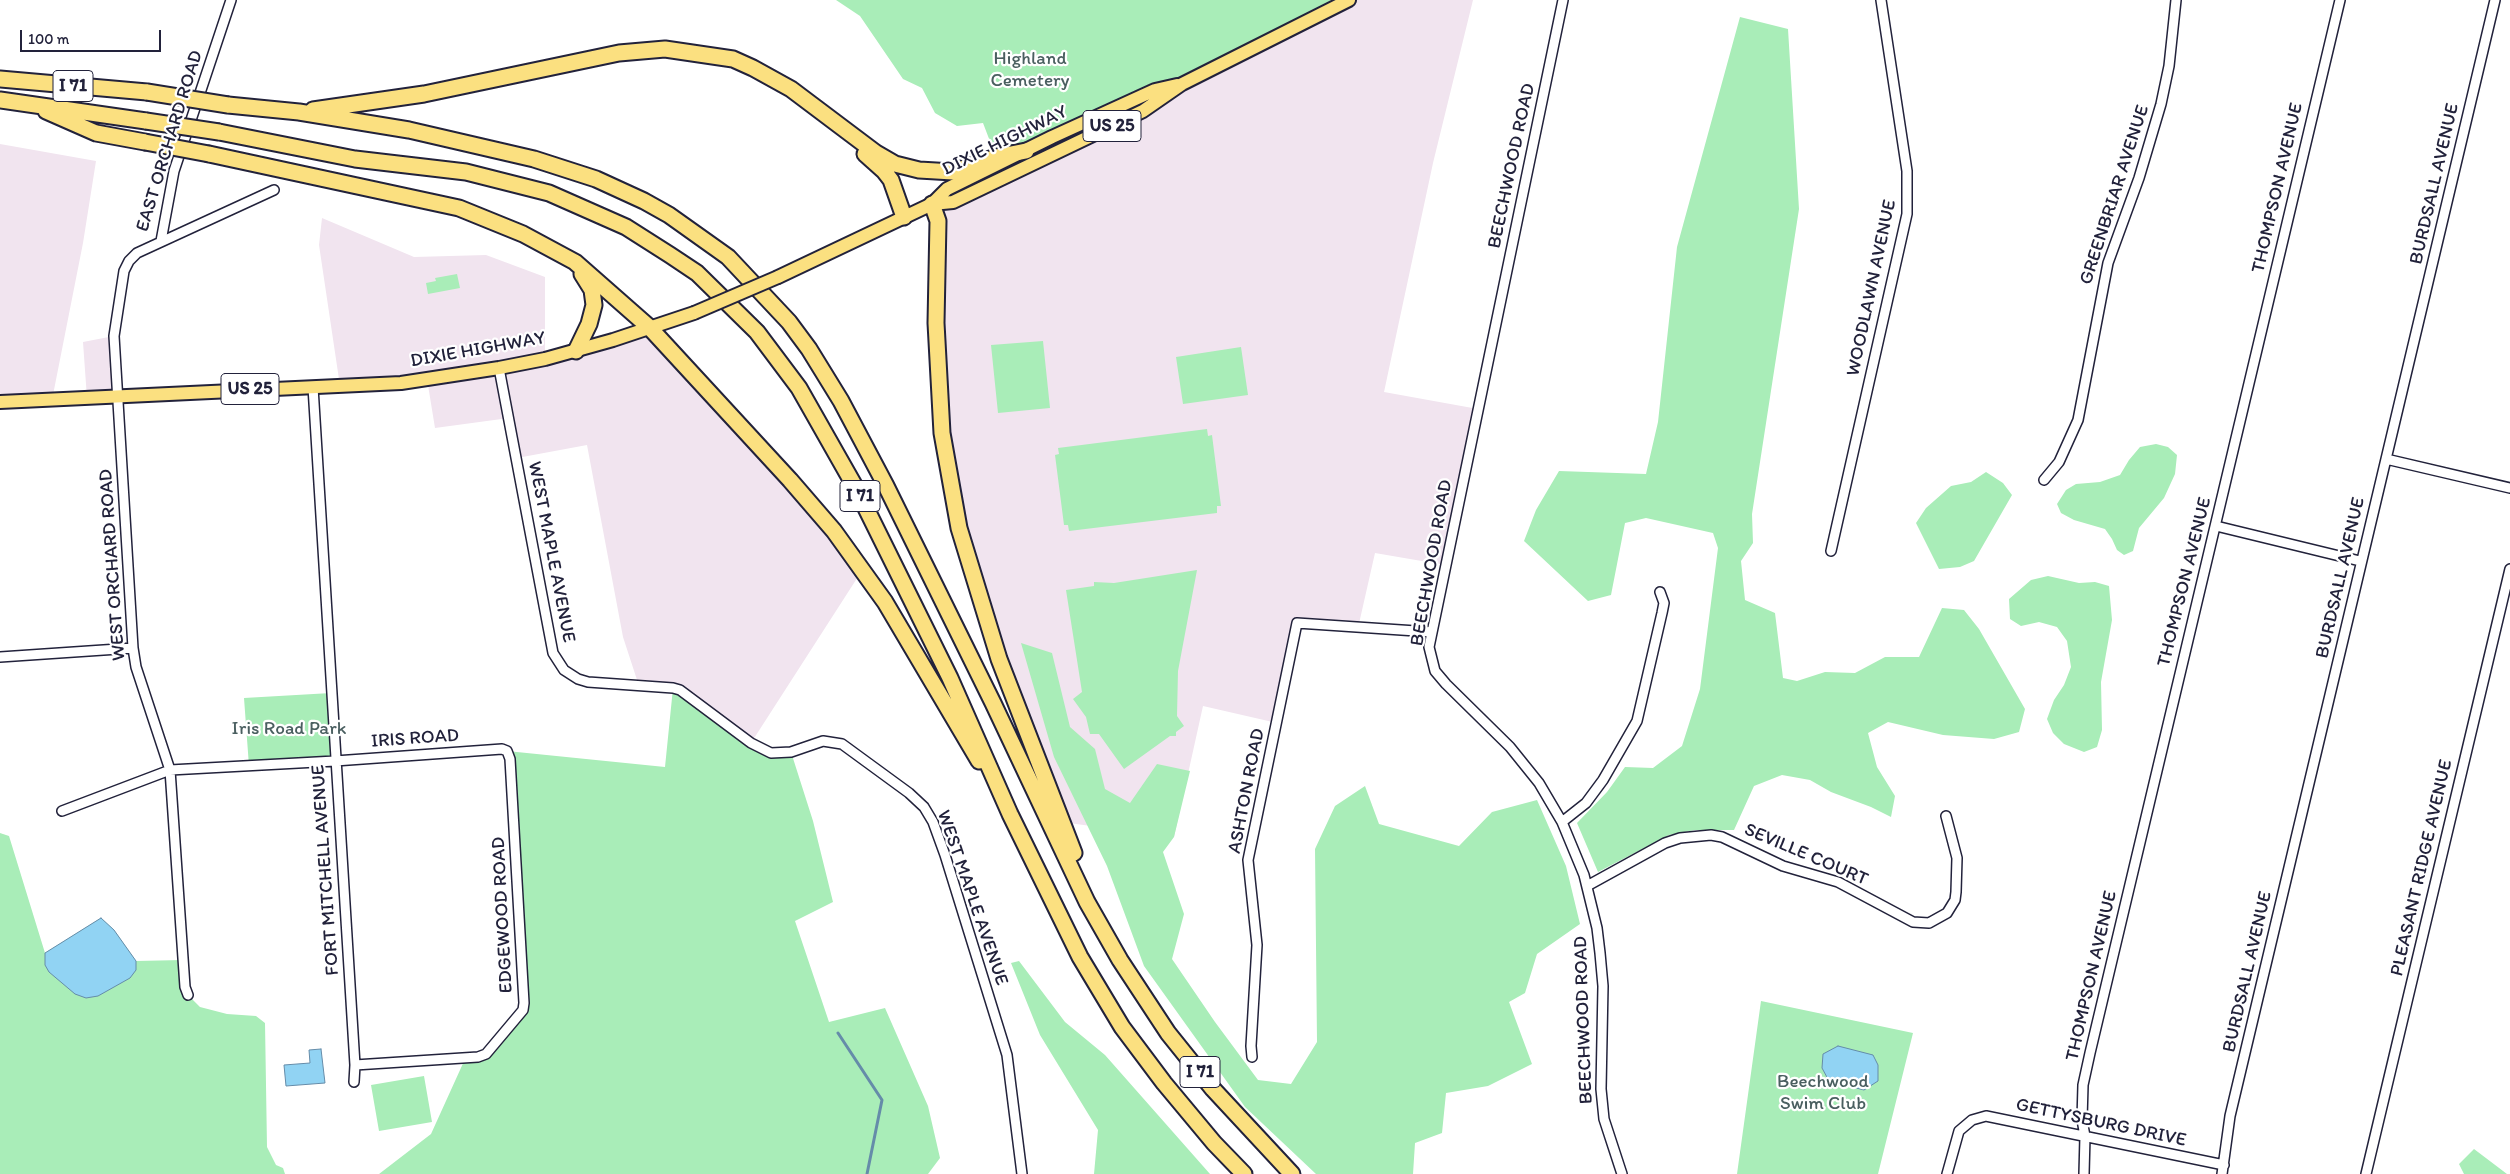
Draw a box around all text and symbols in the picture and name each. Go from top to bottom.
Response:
scale bar [22,20,164,52]
text: 100 m [28,30,69,48]
street label: EAST ORCHARD ROAD [132,48,208,234]
park label: Highland Cemetery [990,48,1070,92]
road number: I 71 [53,70,93,102]
street label: BEECHWOOD ROAD [1483,81,1541,251]
street label: DIXIE HIGHWAY [939,101,1071,181]
street label: THOMPSON AVENUE [2247,101,2309,275]
street label: BURDSALL AVENUE [2405,101,2465,267]
street label: GREENBRIAR AVENUE [2075,102,2155,288]
road number: US 25 [1083,110,1141,142]
street label: WOODLAWN AVENUE [1842,198,1902,378]
street label: DIXIE HIGHWAY [409,327,547,373]
road number: US 25 [221,374,279,404]
street label: WEST MAPLE AVENUE [522,460,580,644]
street label: WEST ORCHARD ROAD [95,468,131,662]
street label: BEECHWOOD ROAD [1406,478,1458,648]
road number: I 71 [840,481,880,512]
street label: THOMPSON AVENUE [2153,495,2217,669]
street label: BURDSALL AVENUE [2311,495,2371,661]
park label: Iris Road Park [232,718,346,740]
street label: IRIS ROAD [370,725,460,753]
street label: ASHTON ROAD [1224,727,1270,855]
street label: PLEASANT RIDGE AVENUE [2386,758,2458,978]
street label: FORT MITCHELL AVENUE [307,764,345,976]
street label: WEST MAPLE AVENUE [931,807,1013,989]
street label: SEVILLE COURT [1741,819,1871,891]
street label: EDGEWOOD ROAD [488,836,518,994]
street label: THOMPSON AVENUE [2061,889,2123,1063]
street label: BURDSALL AVENUE [2218,889,2278,1055]
street label: BEECHWOOD ROAD [1570,936,1598,1104]
road number: I 71 [1180,1056,1220,1088]
park label: Beechwood Swim Club [1777,1071,1869,1115]
street label: GETTYSBURG DRIVE [2014,1094,2188,1152]

